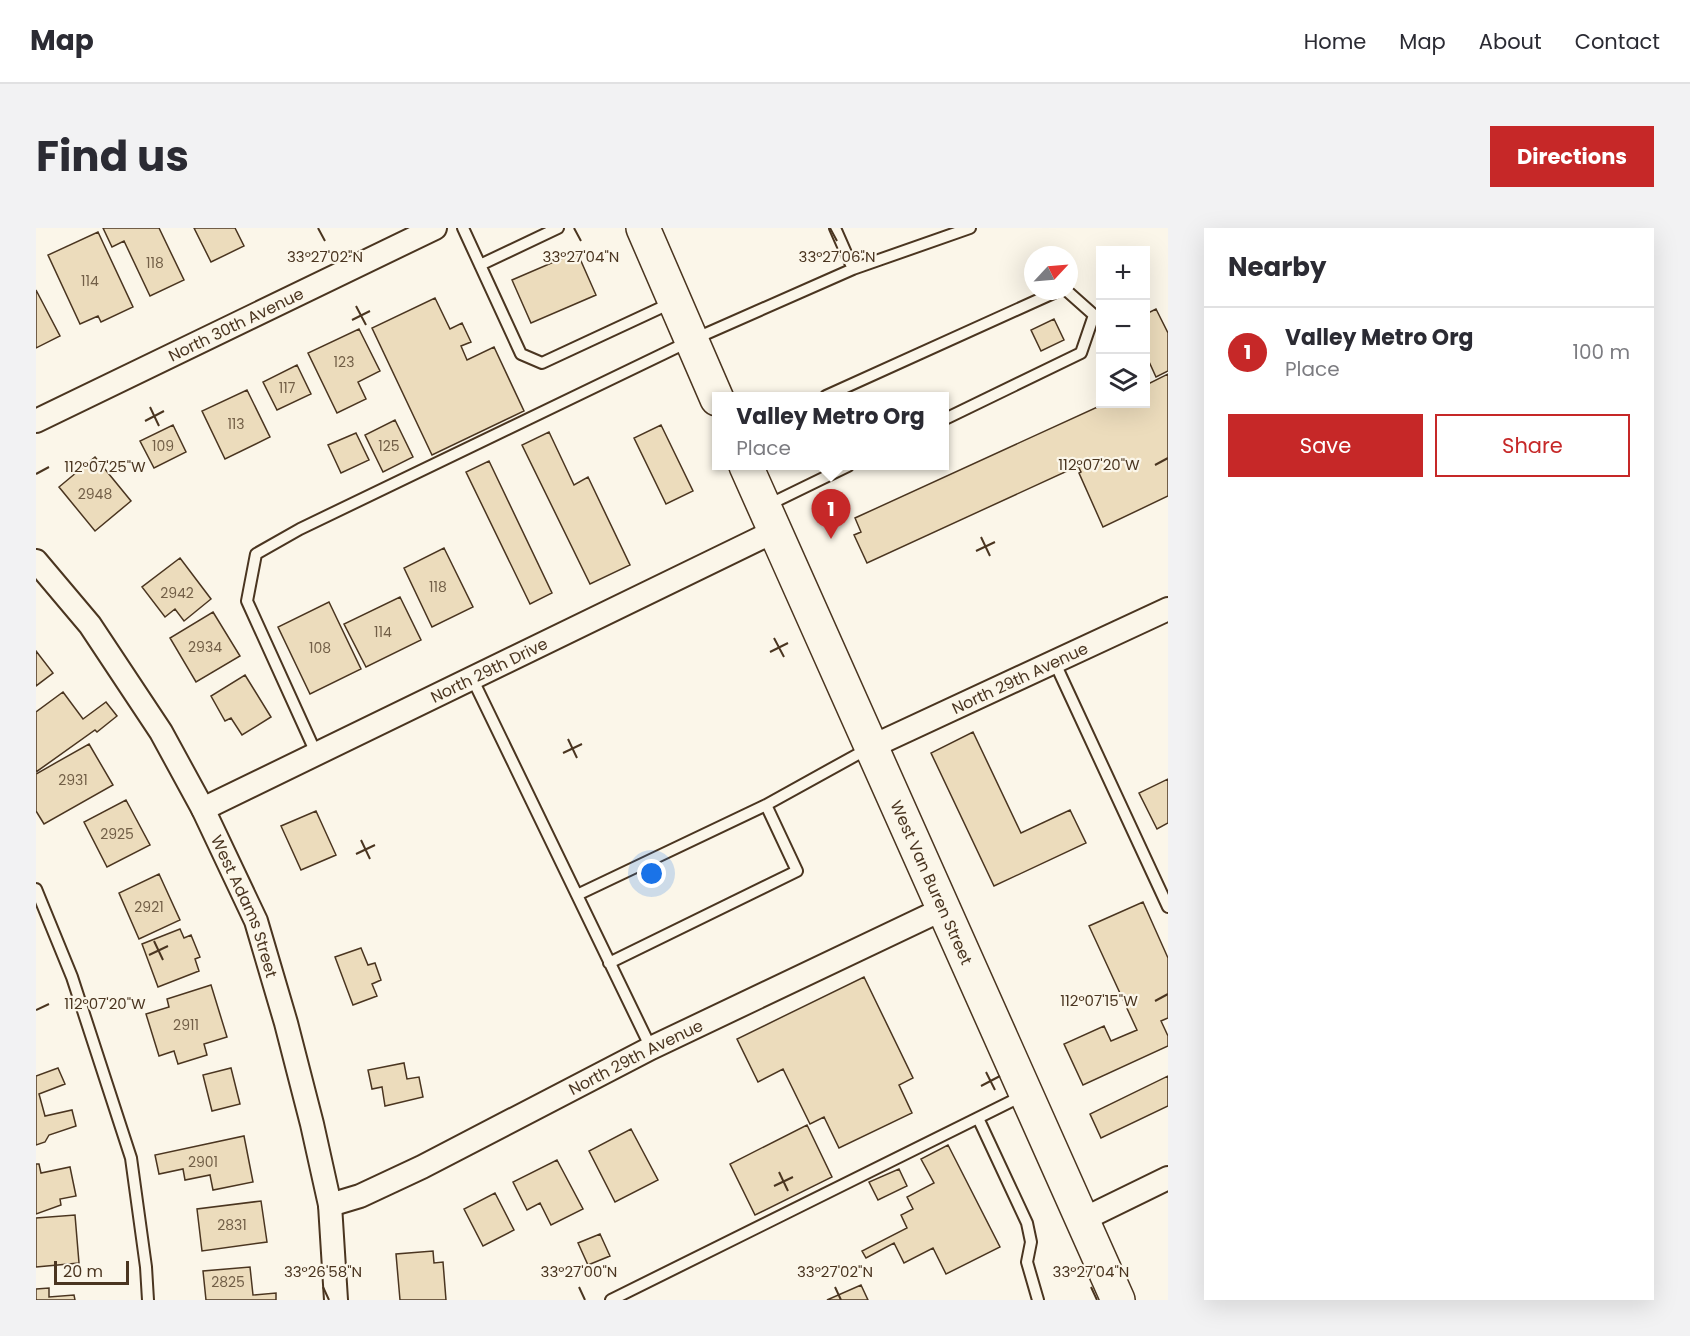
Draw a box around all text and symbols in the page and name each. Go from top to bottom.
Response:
text: Map [30,21,94,60]
text: Home [1304,27,1366,56]
text: Map [1399,27,1446,56]
text: About [1479,27,1542,56]
text: Contact [1575,27,1660,56]
button: Directions [1490,126,1654,187]
text: Find us [36,127,189,186]
text: 33°27'02"N [287,246,363,267]
text: 33°27'04"N [543,246,619,267]
text: 33°27'06"N [799,246,875,267]
north arrow [1024,246,1078,300]
map controls [1096,246,1150,408]
button: + [1096,246,1150,300]
text: Nearby [1228,249,1326,285]
house number: 118 [146,253,164,273]
house number: 114 [81,271,99,291]
street label: North 30th Avenue [164,282,307,367]
button: − [1096,300,1150,354]
text: Valley Metro Org [1285,322,1474,353]
text: 1 [1244,338,1251,366]
text: 100 m [1573,338,1630,366]
house number: 123 [334,352,354,372]
button: layers [1096,354,1150,408]
text: Place [1285,355,1340,383]
house number: 117 [279,378,296,398]
popup [712,392,949,470]
text: Valley Metro Org [736,401,925,432]
house number: 113 [227,414,245,434]
button: Save [1228,414,1423,477]
button: Share [1435,414,1630,477]
text: Place [736,434,791,462]
house number: 109 [152,436,174,456]
house number: 125 [378,436,400,456]
text: 112°07'20"W [1058,454,1140,475]
text: 112°07'25"W [64,456,146,477]
house number: 2948 [78,484,112,504]
pin: 1 [812,490,850,539]
house number: 118 [429,577,447,597]
house number: 2942 [160,583,194,603]
house number: 114 [374,622,392,642]
street label: North 29th Drive [427,632,551,708]
street label: North 29th Avenue [948,636,1092,719]
house number: 2934 [188,637,222,657]
house number: 108 [309,638,331,658]
house number: 2931 [58,770,88,790]
street label: West Van Buren Street [885,797,978,968]
house number: 2925 [100,824,134,844]
street label: West Adams Street [205,831,284,981]
your location [637,859,666,888]
house number: 2921 [134,897,164,917]
text: 112°07'15"W [1060,990,1138,1011]
text: 112°07'20"W [64,993,146,1014]
street label: North 29th Avenue [564,1014,707,1100]
house number: 2911 [173,1015,199,1035]
house number: 2901 [188,1152,218,1172]
house number: 2831 [217,1215,247,1235]
scale bar [54,1258,129,1286]
text: 20 m [63,1260,103,1283]
text: 33°26'58"N [284,1261,362,1282]
text: 33°27'00"N [541,1261,617,1282]
text: 33°27'02"N [797,1261,873,1282]
text: 33°27'04"N [1053,1261,1129,1282]
house number: 2825 [211,1272,245,1292]

